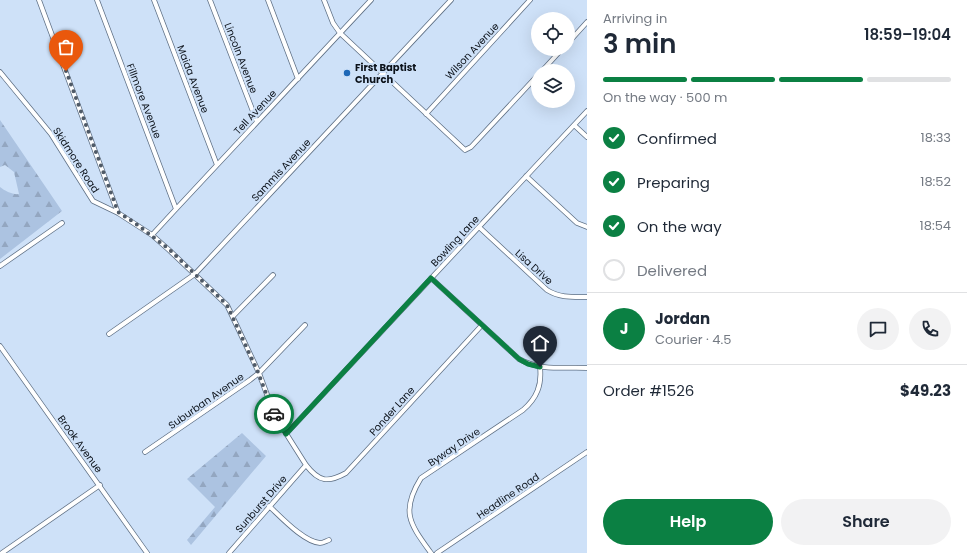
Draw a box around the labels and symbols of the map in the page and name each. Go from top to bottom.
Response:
street label: Wilson Avenue [442,19,502,83]
street label: Lincoln Avenue [221,20,261,96]
pin [49,30,83,71]
street label: Maida Avenue [173,43,213,115]
place label: First Baptist Church [355,60,416,87]
street label: Fillmore Avenue [123,61,165,141]
marker: First Baptist Church [342,68,352,78]
street label: Tell Avenue [230,86,280,138]
street label: Skidmore Road [49,124,103,196]
street label: Sammis Avenue [248,135,314,205]
street label: Bowling Lane [427,212,483,270]
street label: Lisa Drive [512,246,556,288]
pin [523,326,557,367]
street label: Suburban Avenue [165,369,247,433]
street label: Ponder Lane [366,383,418,439]
courier [254,394,294,434]
street label: Brook Avenue [54,412,106,476]
street label: Byway Drive [425,424,483,470]
street label: Headline Road [474,469,542,523]
street label: Sunburst Drive [232,472,290,536]

